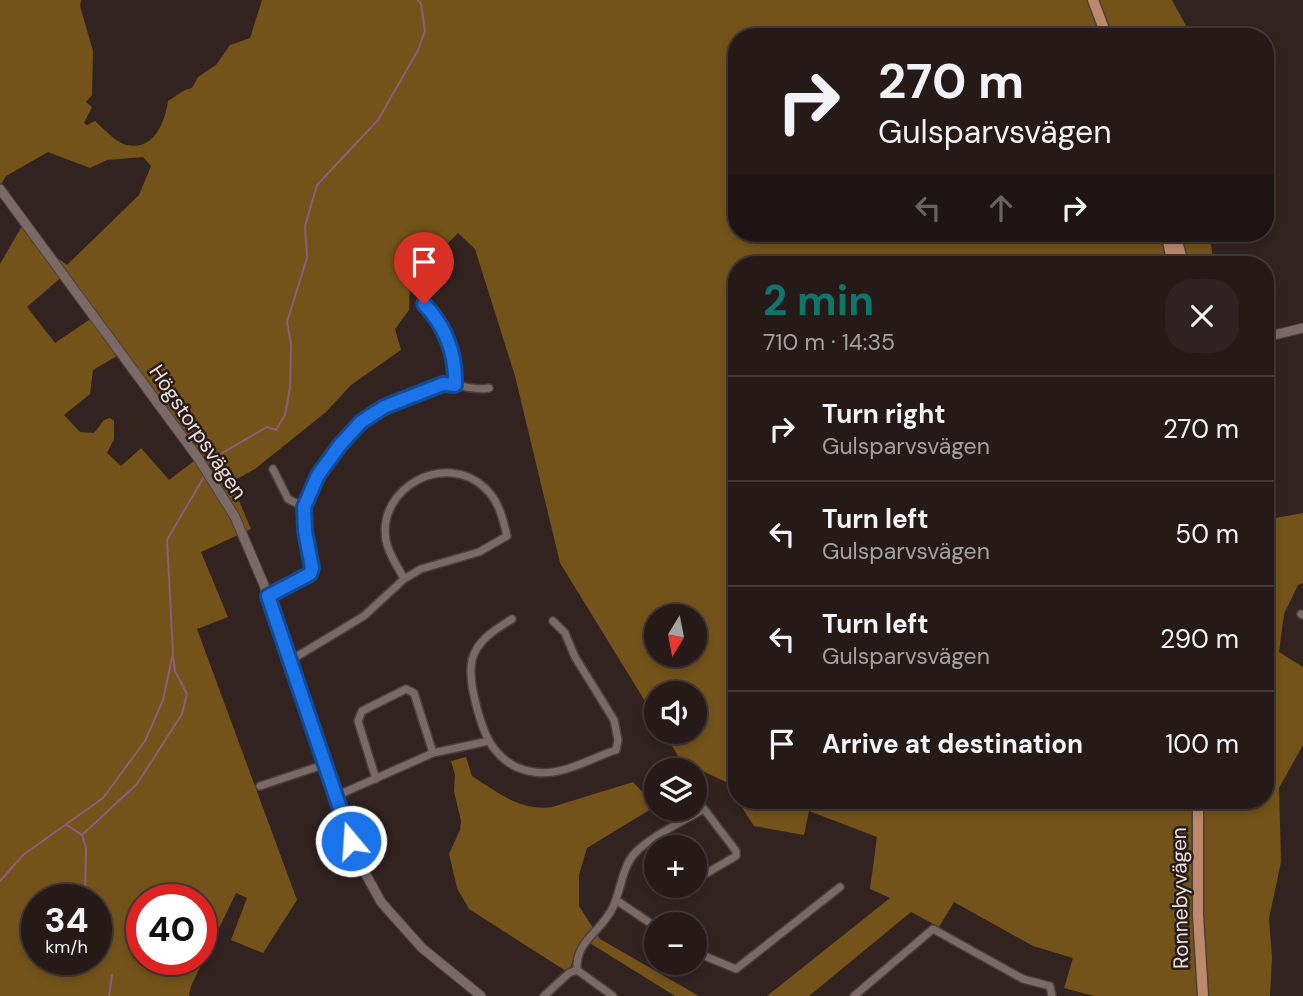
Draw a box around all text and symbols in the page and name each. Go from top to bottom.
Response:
text: 270 m [878,49,1024,113]
icon: right [763,56,854,147]
text: Gulsparvsvägen [878,111,1112,153]
icon: left [909,189,947,227]
icon: ahead [982,189,1020,227]
icon: right [1055,189,1093,227]
pin [394,232,454,304]
icon: arrive [405,243,443,281]
text: 2 min [763,273,874,328]
button: close [1165,279,1239,353]
text: 710 m · 14:35 [763,327,895,357]
street label: Högstorpsvägen [143,359,253,505]
text: Turn right [822,397,946,431]
icon: right [763,410,801,448]
text: 270 m [1163,412,1239,446]
text: Gulsparvsvägen [822,431,990,461]
text: Turn left [822,502,929,536]
icon: left [763,515,801,553]
text: 50 m [1175,517,1239,551]
text: Gulsparvsvägen [822,536,990,566]
north arrow [644,604,707,667]
map controls [644,604,707,975]
text: Turn left [822,607,929,641]
icon: left [763,620,801,658]
text: 290 m [1160,622,1239,656]
text: Gulsparvsvägen [822,641,990,671]
button: sound [644,681,707,744]
icon: arrive [763,725,801,763]
text: Arrive at destination [822,727,1083,761]
text: 100 m [1165,727,1239,761]
button: layers [644,758,707,821]
position arrow [314,804,388,878]
street label: Ronnebyvägen [1165,827,1195,969]
button: + [644,835,707,898]
speed limit sign: 40 [126,884,217,975]
text: 34 [45,897,88,943]
button: − [644,912,707,975]
text: km/h [45,935,88,959]

